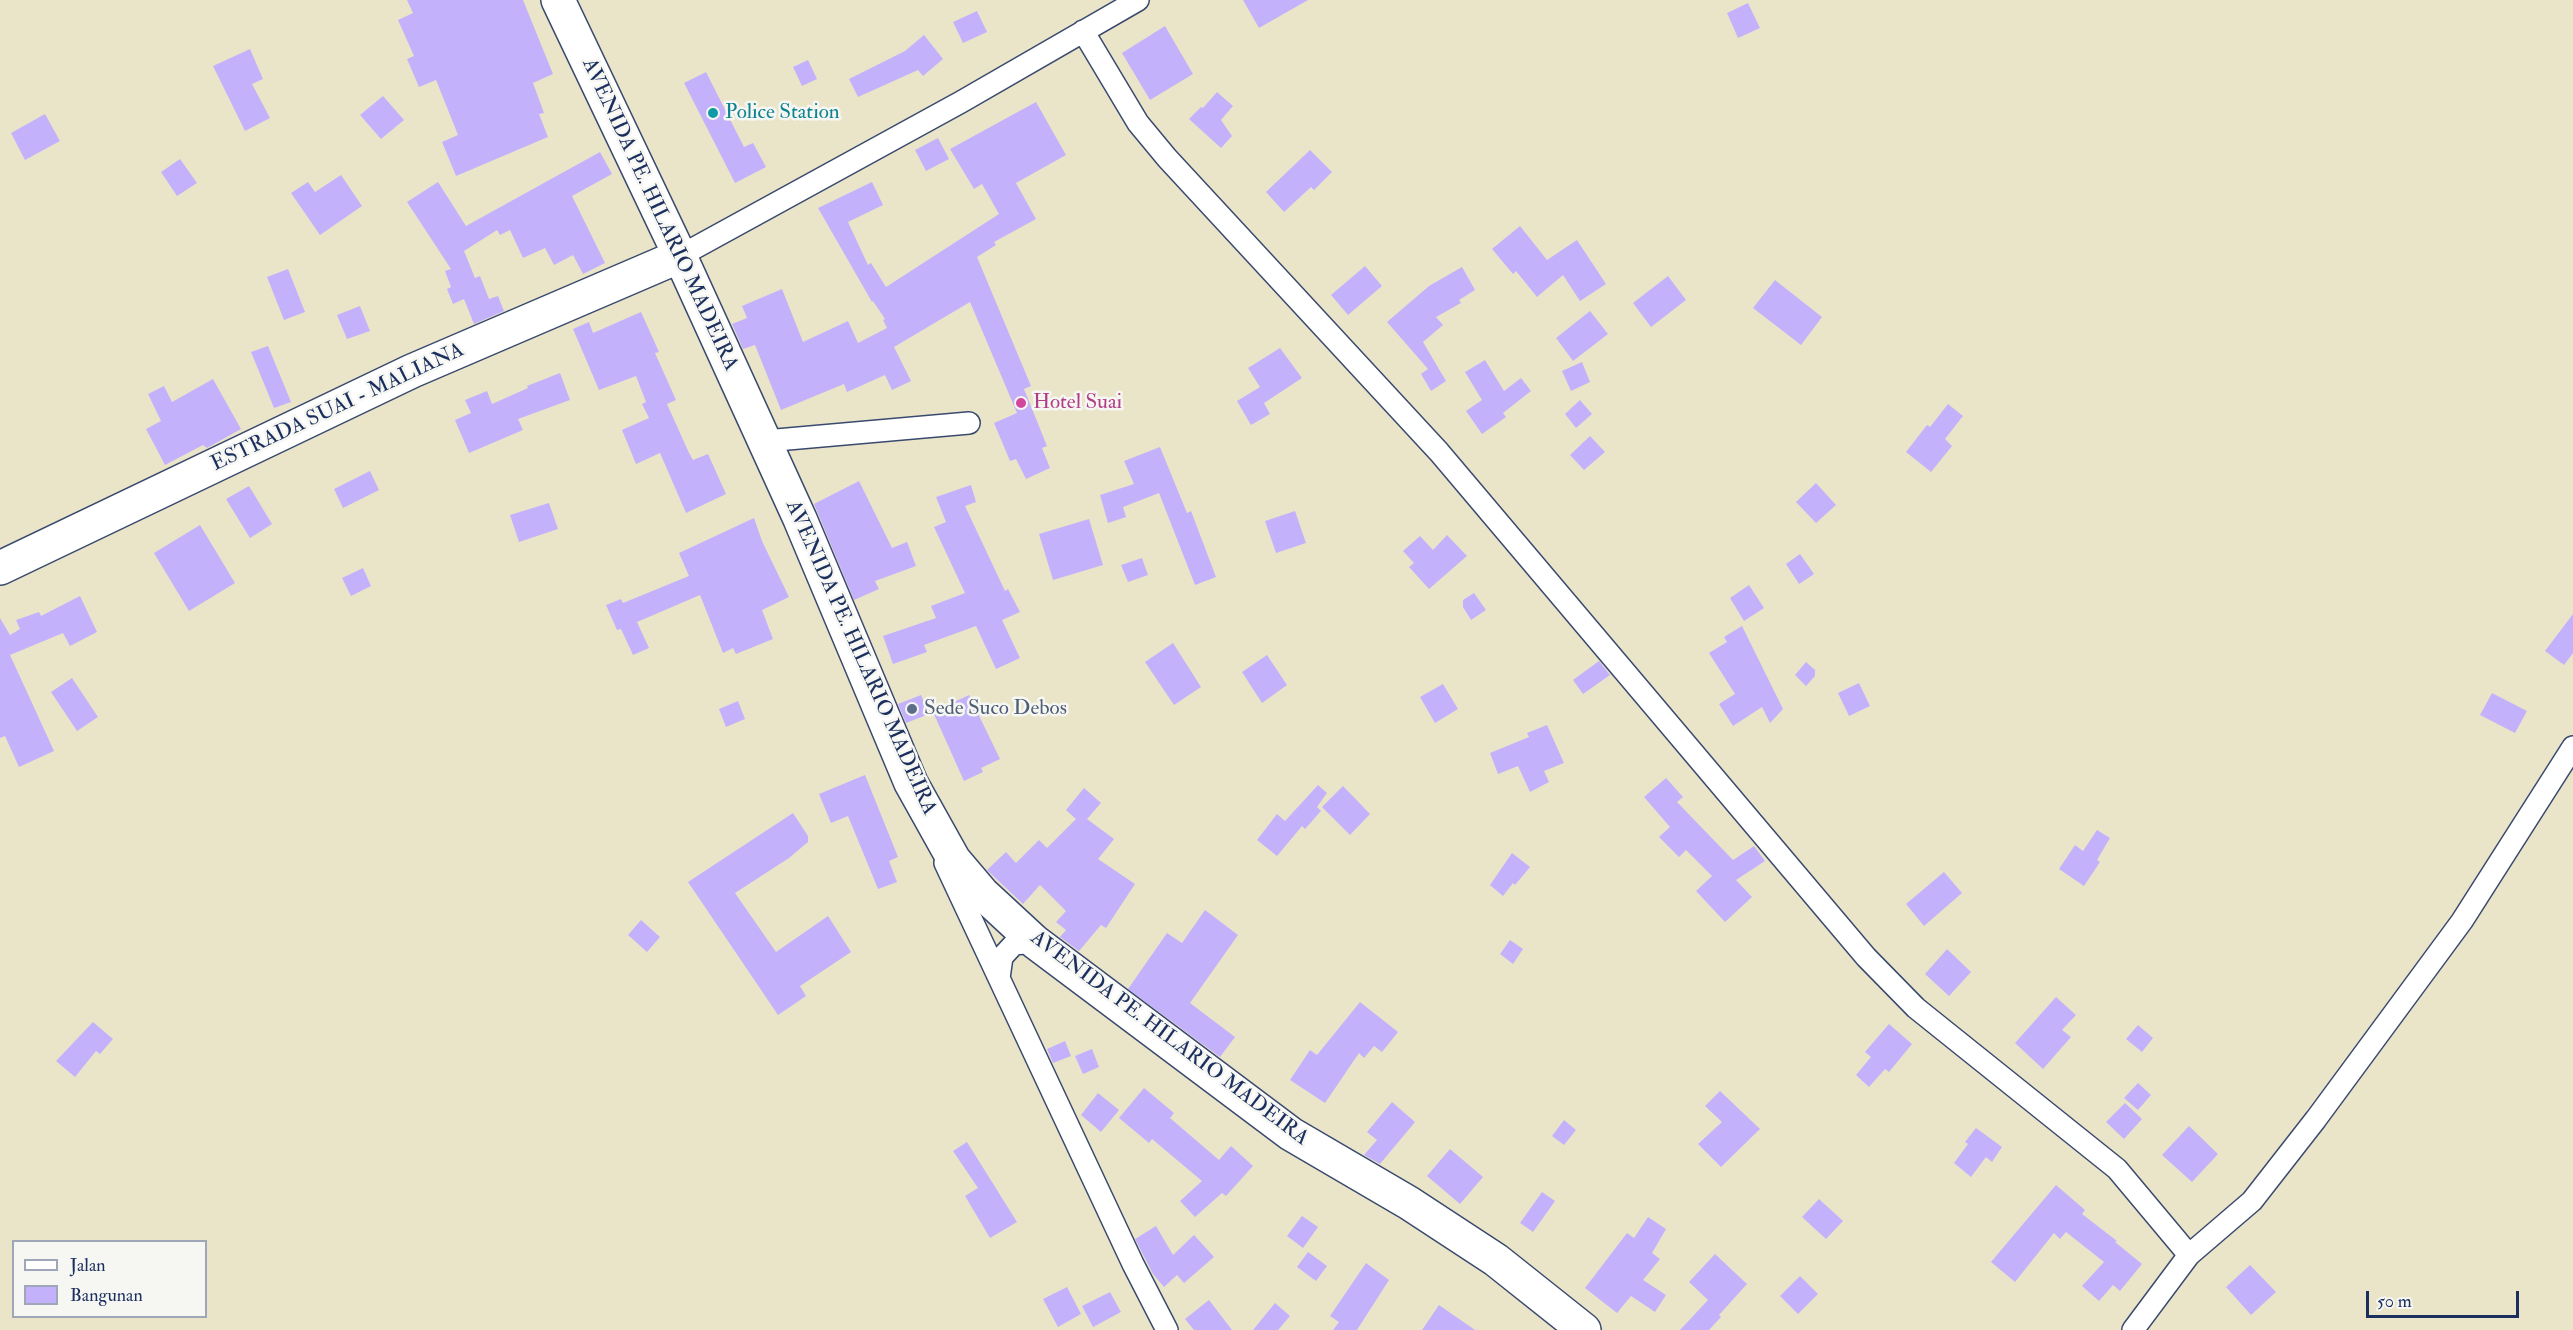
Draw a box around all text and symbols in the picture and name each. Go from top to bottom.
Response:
street label: AVENIDA PE. HILARIO MADEIRA [575,55,743,375]
place label: Police Station [725,100,840,126]
marker: Police Station [706,106,720,120]
street label: ESTRADA SUAI - MALIANA [208,338,468,478]
place label: Hotel Suai [1033,390,1122,416]
marker: Hotel Suai [1014,396,1028,410]
street label: AVENIDA PE. HILARIO MADEIRA [779,497,941,819]
place label: Sede Suco Debos [924,696,1067,722]
marker: Sede Suco Debos [905,702,919,716]
street label: AVENIDA PE. HILARIO MADEIRA [1025,926,1313,1152]
legend [12,1240,207,1318]
text: Jalan [70,1254,106,1277]
scale bar [2369,1279,2522,1317]
text: Bangunan [70,1284,143,1307]
text: 50 m [2377,1290,2412,1313]

